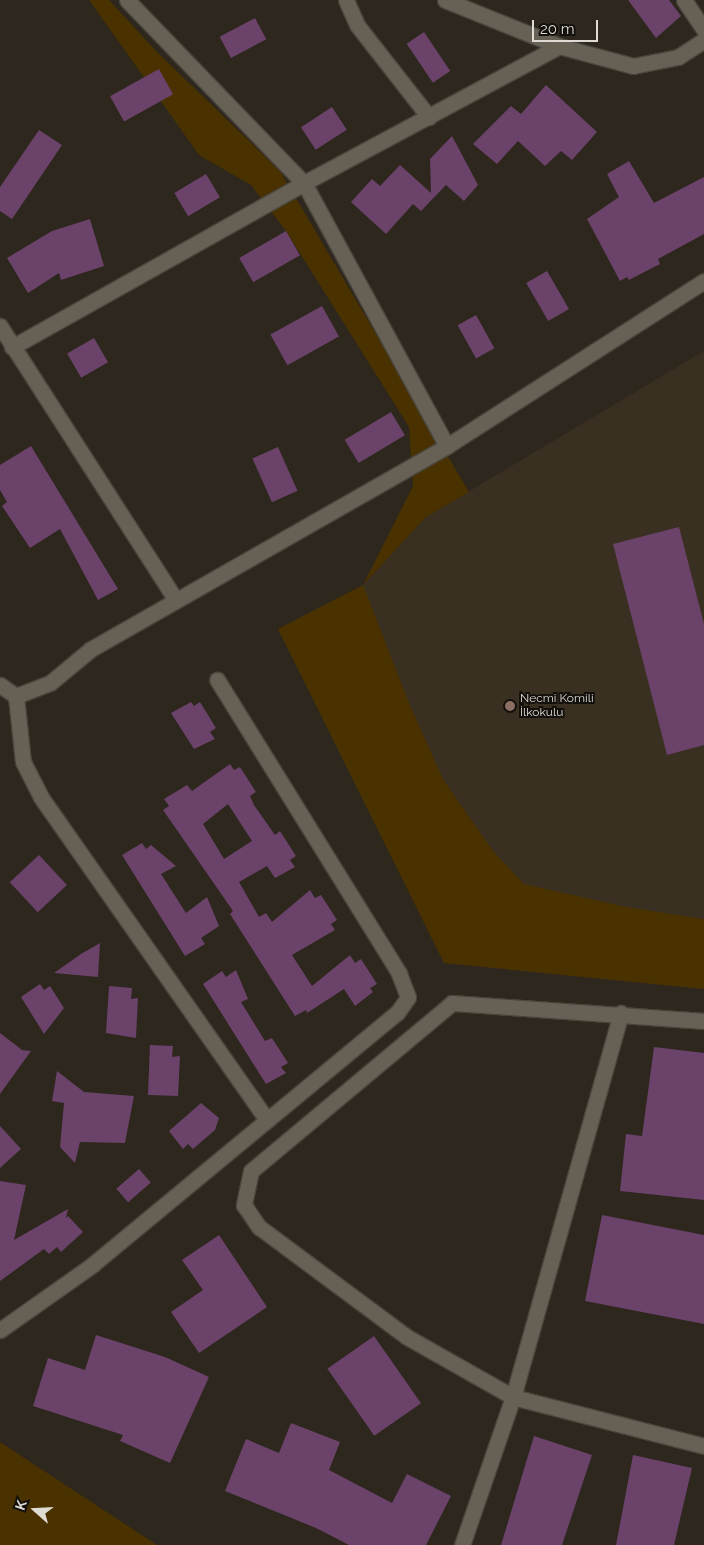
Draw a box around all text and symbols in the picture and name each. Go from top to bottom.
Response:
scale bar [534,10,600,42]
text: 20 m [540,20,575,38]
place label: Necmi Komili İlkokulu [520,692,594,720]
marker: Necmi Komili İlkokulu [504,700,516,712]
north arrow [10,1485,60,1535]
text: K [12,1498,30,1512]

